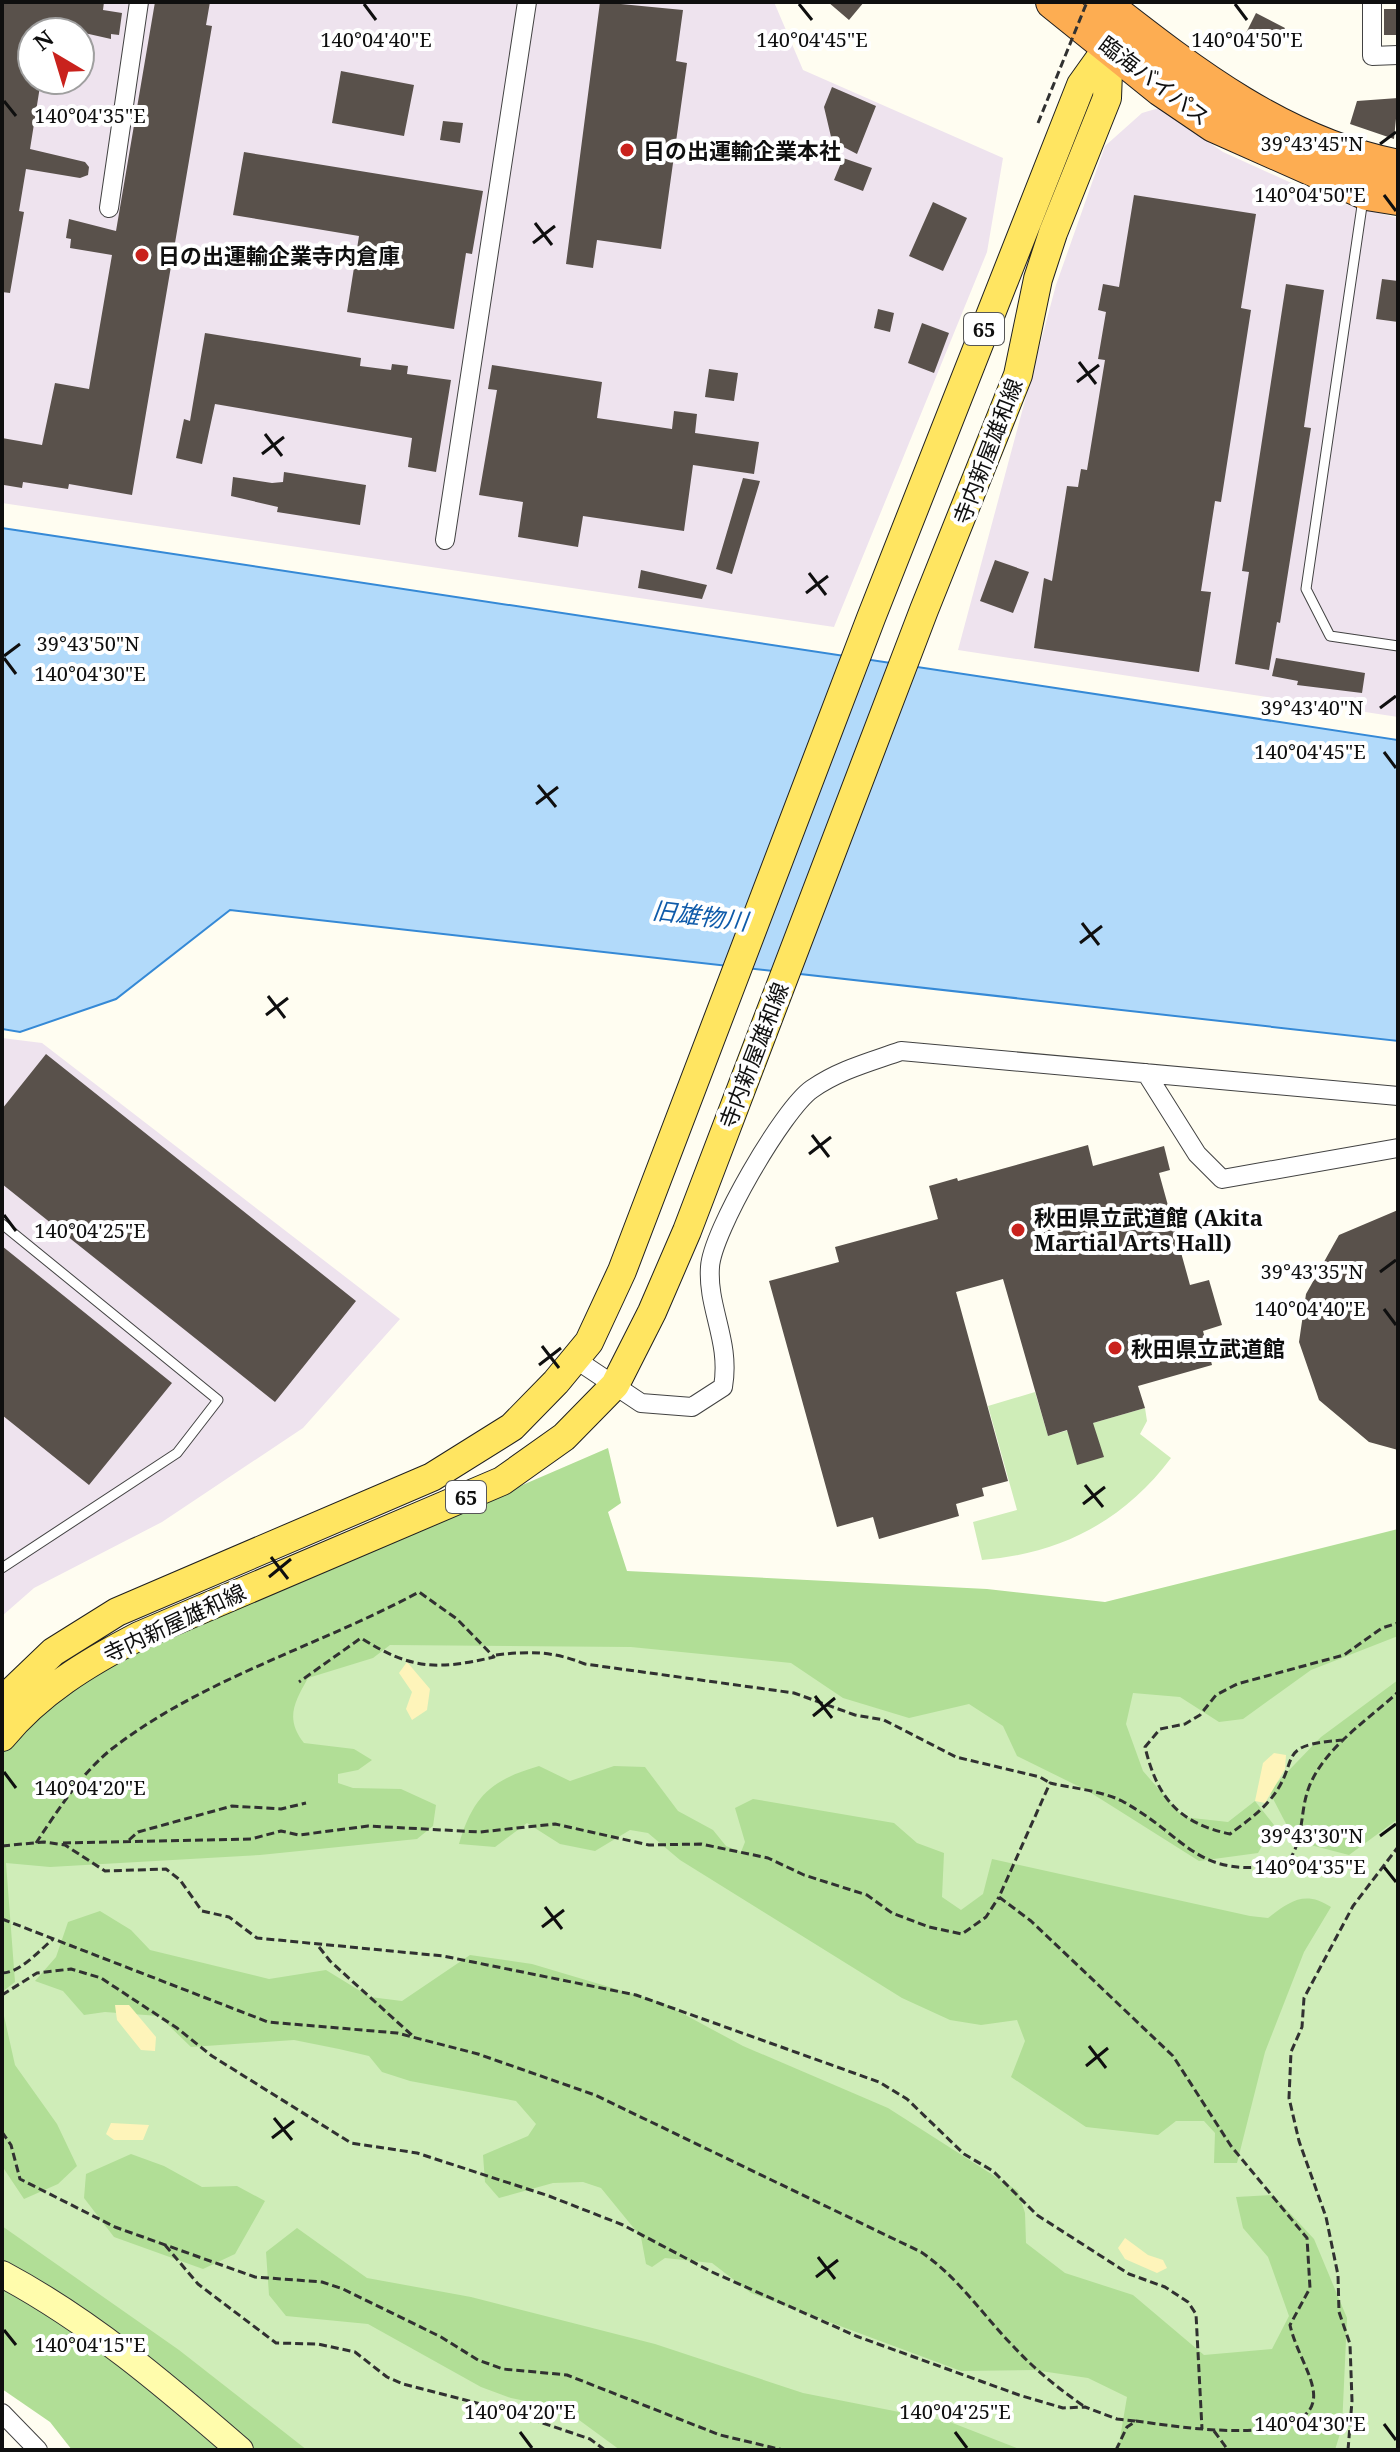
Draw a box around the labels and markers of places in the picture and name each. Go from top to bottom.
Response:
place label: 日の出運輸企業本社 [643,135,841,165]
marker: 日の出運輸企業本社 [618,141,636,159]
place label: 日の出運輸企業寺内倉庫 [158,240,400,270]
marker: 日の出運輸企業寺内倉庫 [133,246,151,264]
place label: 秋田県立武道館 (Akita Martial Arts Hall) [1034,1202,1263,1257]
marker: 秋田県立武道館 (Akita Martial Arts Hall) [1009,1221,1027,1239]
place label: 秋田県立武道館 [1131,1333,1285,1363]
marker: 秋田県立武道館 [1106,1339,1124,1357]

